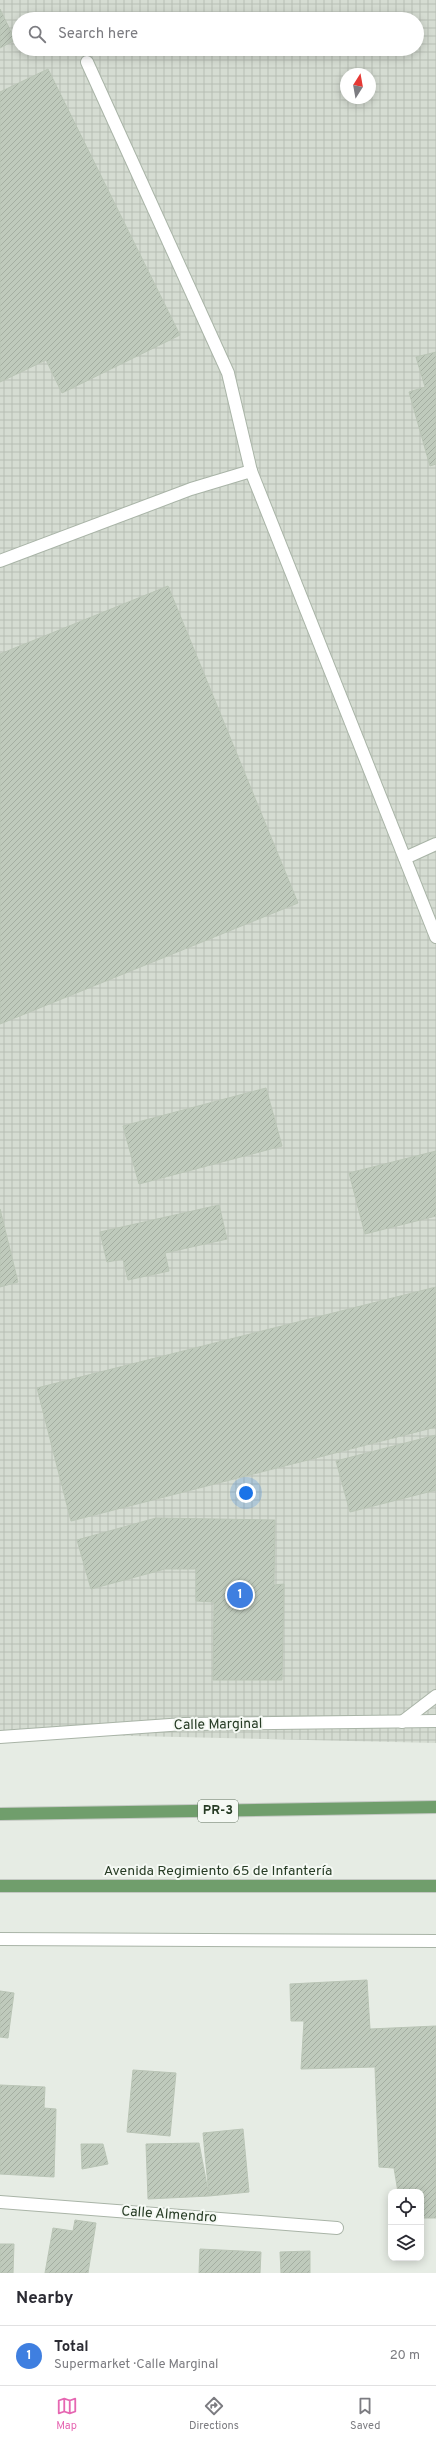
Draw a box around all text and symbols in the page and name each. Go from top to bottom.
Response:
search box [12,12,424,56]
icon: search [26,23,48,45]
text: Search here [58,25,138,44]
north arrow [340,68,376,104]
your location [236,1483,256,1503]
pin: 1 [227,1580,253,1610]
street label: Calle Marginal [174,1716,262,1734]
road number: PR-3 [198,1800,238,1822]
street label: Avenida Regimiento 65 de Infantería [104,1863,332,1880]
map controls [388,2189,424,2261]
button: locate [388,2189,424,2225]
street label: Calle Almendro [121,2203,218,2227]
button: layers [388,2225,424,2261]
text: Nearby [16,2288,73,2310]
text: Total [54,2338,89,2357]
text: 1 [26,2348,32,2364]
text: 20 m [390,2348,420,2364]
text: Supermarket · Calle Marginal [54,2357,219,2373]
tab: Map [56,2395,78,2433]
tab: Directions [189,2395,239,2433]
tab: Saved [350,2395,380,2433]

